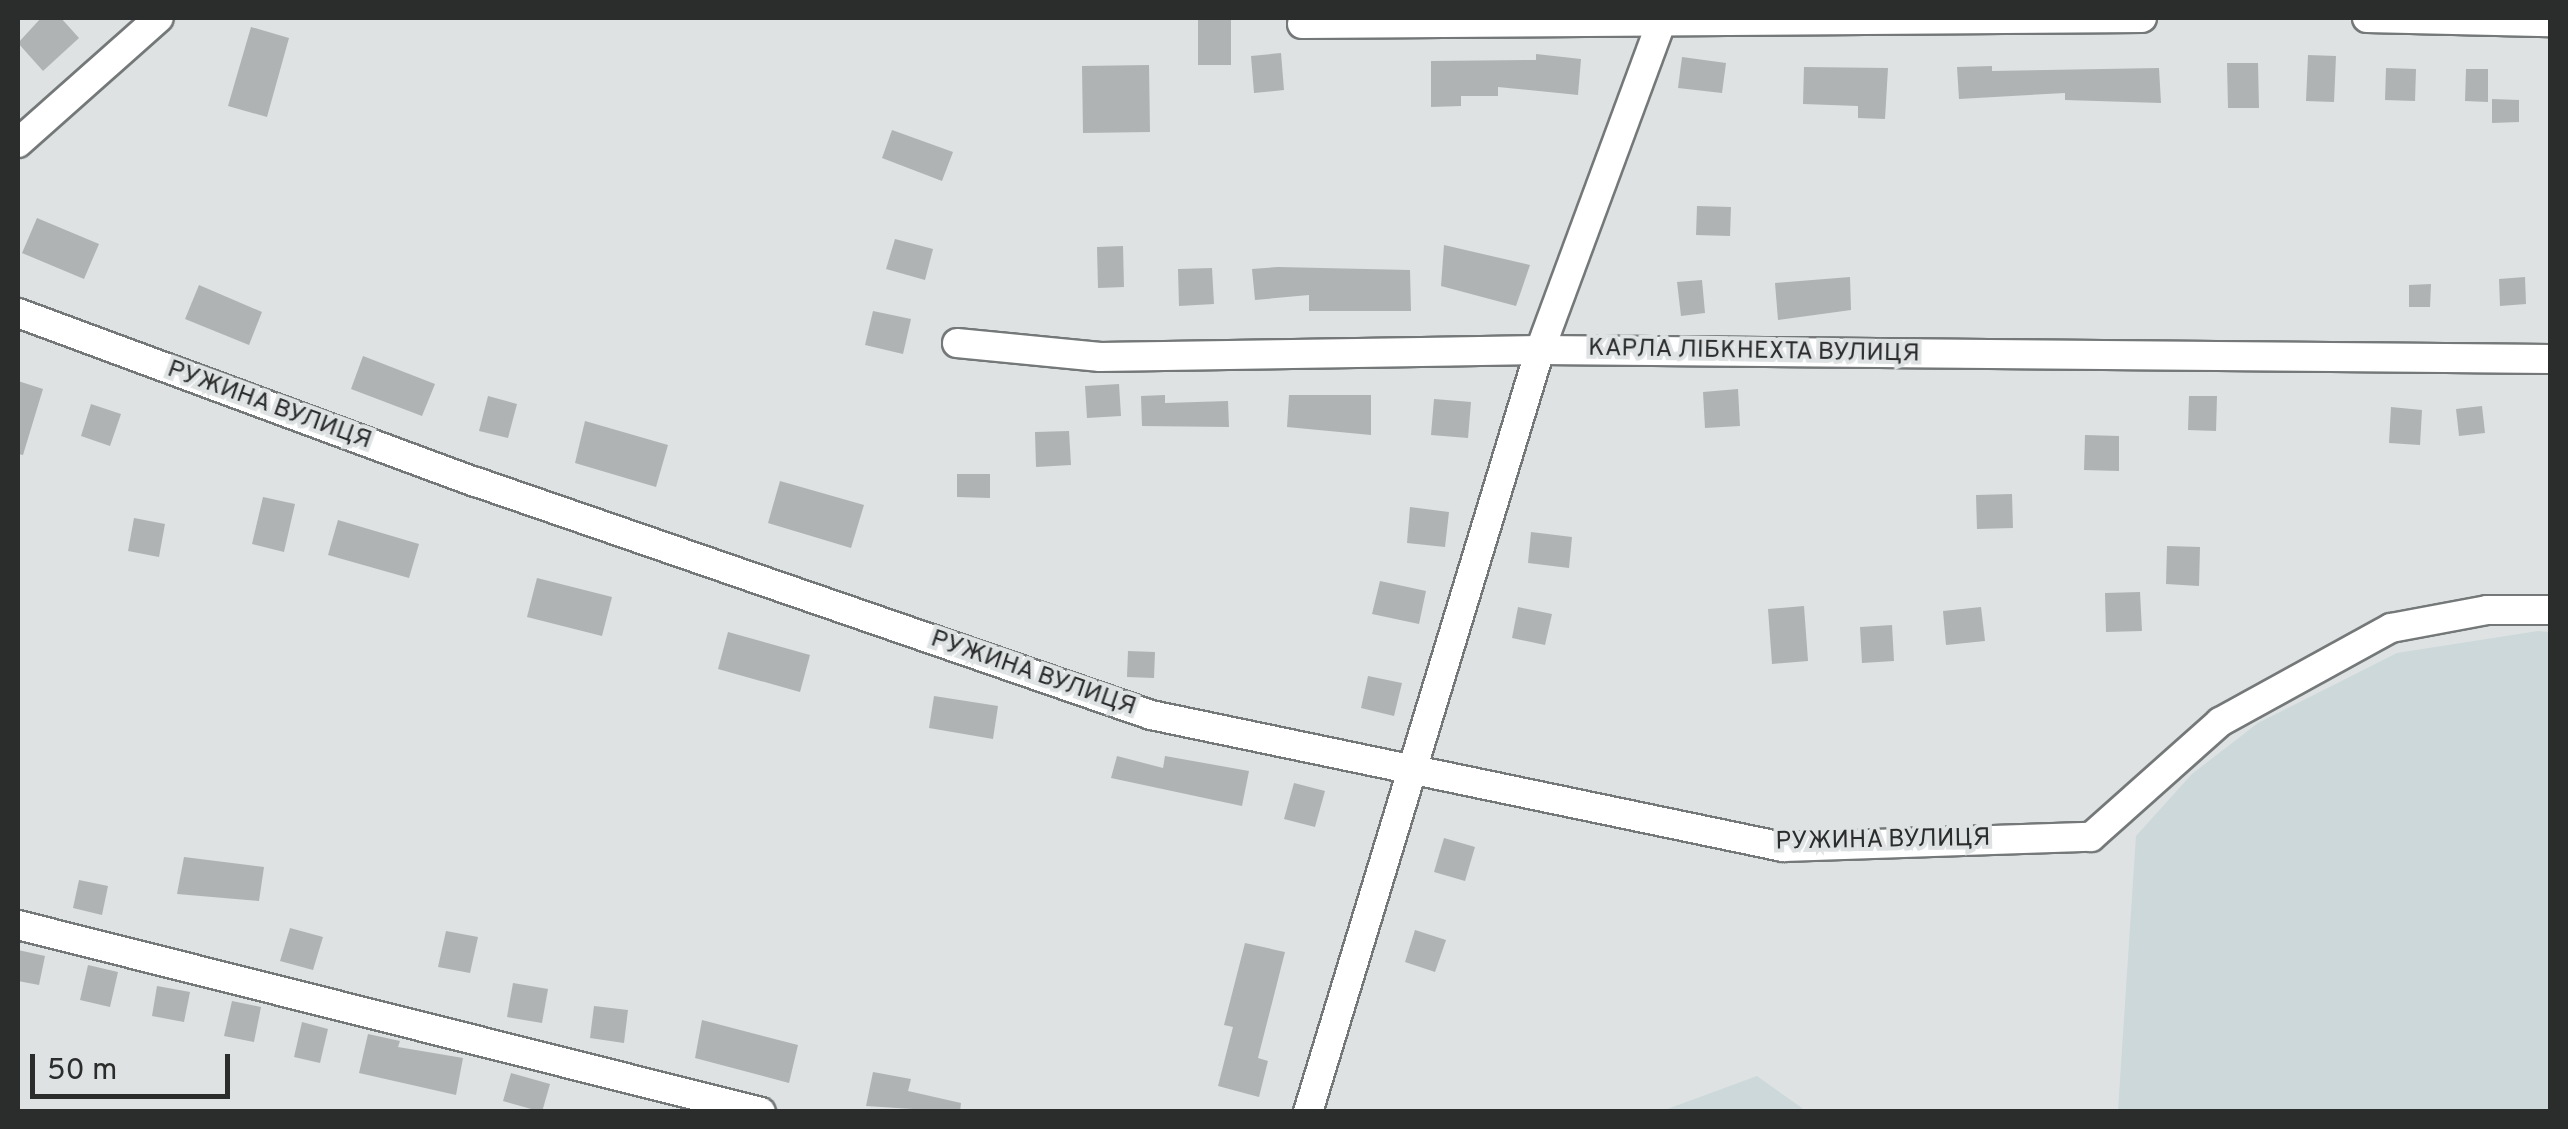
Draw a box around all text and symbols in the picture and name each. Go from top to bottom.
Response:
street label: КАРЛА ЛІБКНЕХТА ВУЛИЦЯ [1587,334,1921,370]
street label: РУЖИНА ВУЛИЦЯ [162,355,376,457]
street label: РУЖИНА ВУЛИЦЯ [926,625,1140,723]
street label: РУЖИНА ВУЛИЦЯ [1775,824,1991,858]
scale bar [35,1034,235,1096]
text: 50 m [47,1053,117,1090]

